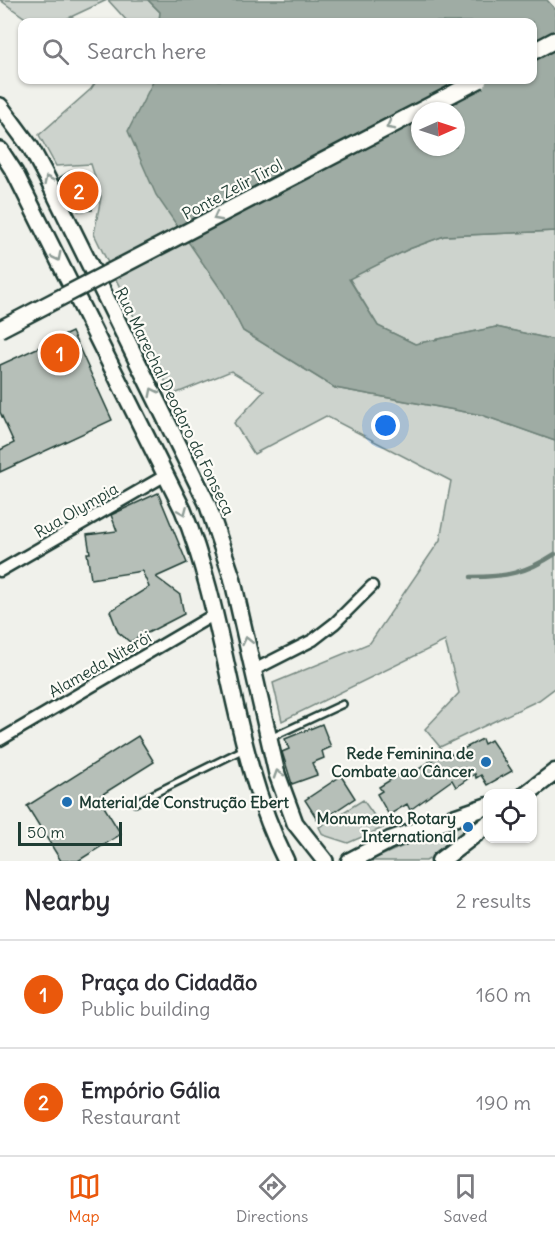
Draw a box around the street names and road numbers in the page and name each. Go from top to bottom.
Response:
street label: Ponte Zelir Tirol [178,154,286,224]
street label: Rua Marechal Deodoro da Fonseca [111,284,239,518]
street label: Rua Olympia [31,478,121,542]
street label: Alameda Niterói [45,626,155,702]

